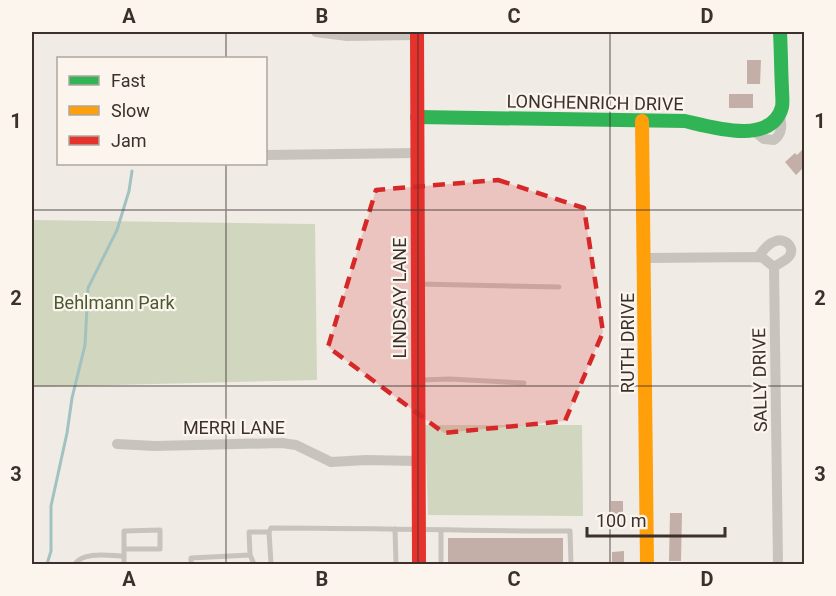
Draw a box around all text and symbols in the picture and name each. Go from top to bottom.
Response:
text: A [122,4,136,28]
text: B [316,4,328,28]
text: C [507,4,521,28]
text: D [701,4,714,28]
legend [57,57,267,165]
text: Fast [111,70,146,91]
street label: LONGHENRICH DRIVE [506,90,684,115]
text: Slow [111,100,150,121]
text: 1 [10,109,22,133]
text: 1 [814,109,826,133]
text: Jam [111,130,147,151]
street label: LINDSAY LANE [389,238,410,358]
text: 2 [10,286,22,310]
text: 2 [814,286,826,310]
park label: Behlmann Park [53,292,175,313]
street label: RUTH DRIVE [617,293,638,393]
street label: SALLY DRIVE [748,328,771,432]
street label: MERRI LANE [183,417,285,438]
text: 3 [10,462,22,486]
text: 3 [814,462,826,486]
scale bar [587,500,725,538]
text: 100 m [596,510,647,531]
text: A [122,567,136,591]
text: B [316,567,328,591]
text: C [507,567,521,591]
text: D [701,567,714,591]

